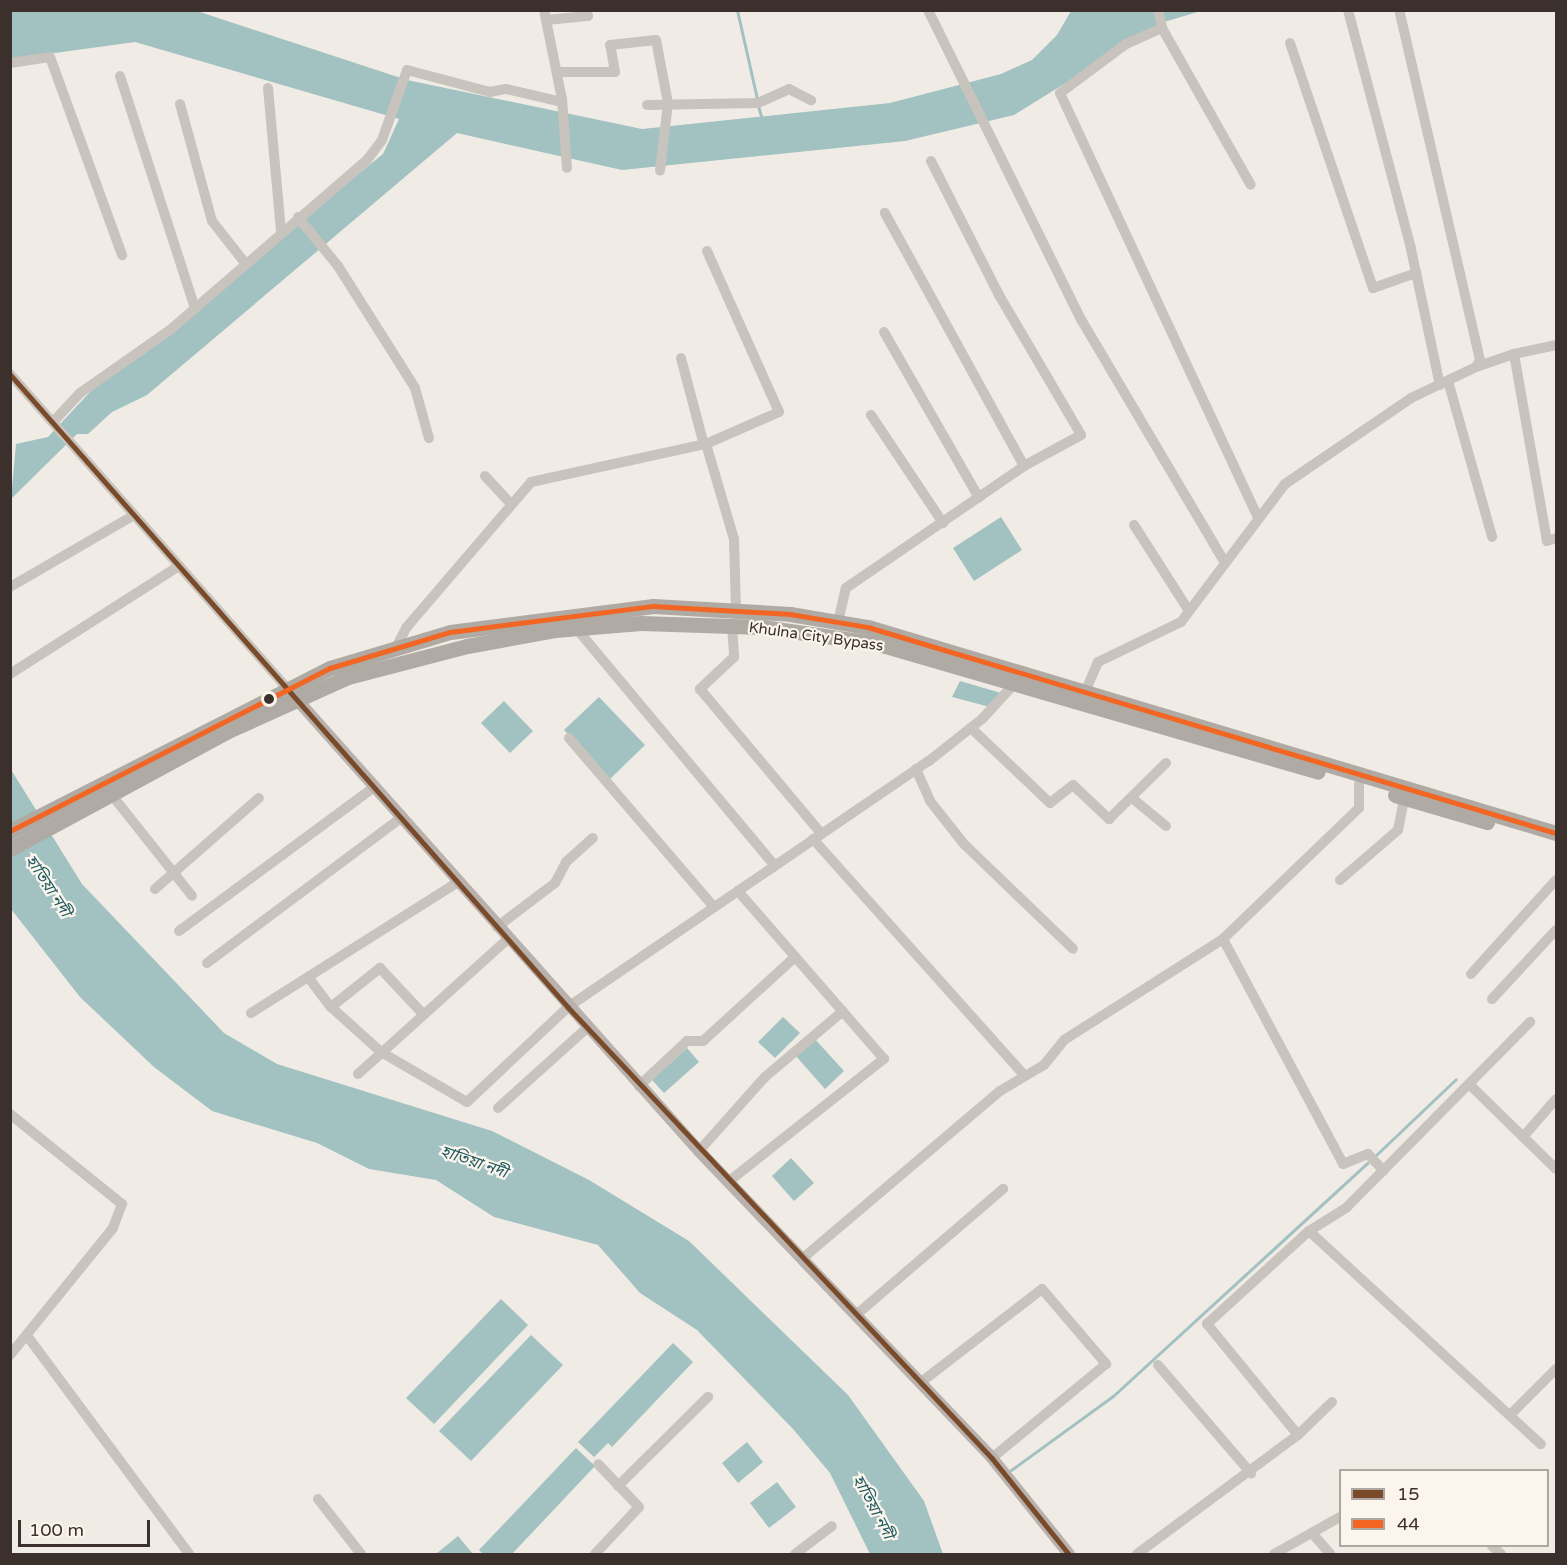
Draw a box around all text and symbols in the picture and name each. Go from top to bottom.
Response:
street label: Khulna City Bypass [748,619,884,655]
unlabelled marker [263,693,275,705]
water label: হাতিয়া নদী [21,852,75,920]
water label: হাতিয়া নদী [438,1142,510,1182]
legend [1339,1469,1549,1547]
water label: হাতিয়া নদী [848,1472,898,1542]
text: 15 [1397,1483,1420,1505]
scale bar [21,1508,153,1546]
text: 44 [1397,1513,1420,1535]
text: 100 m [29,1519,84,1541]

